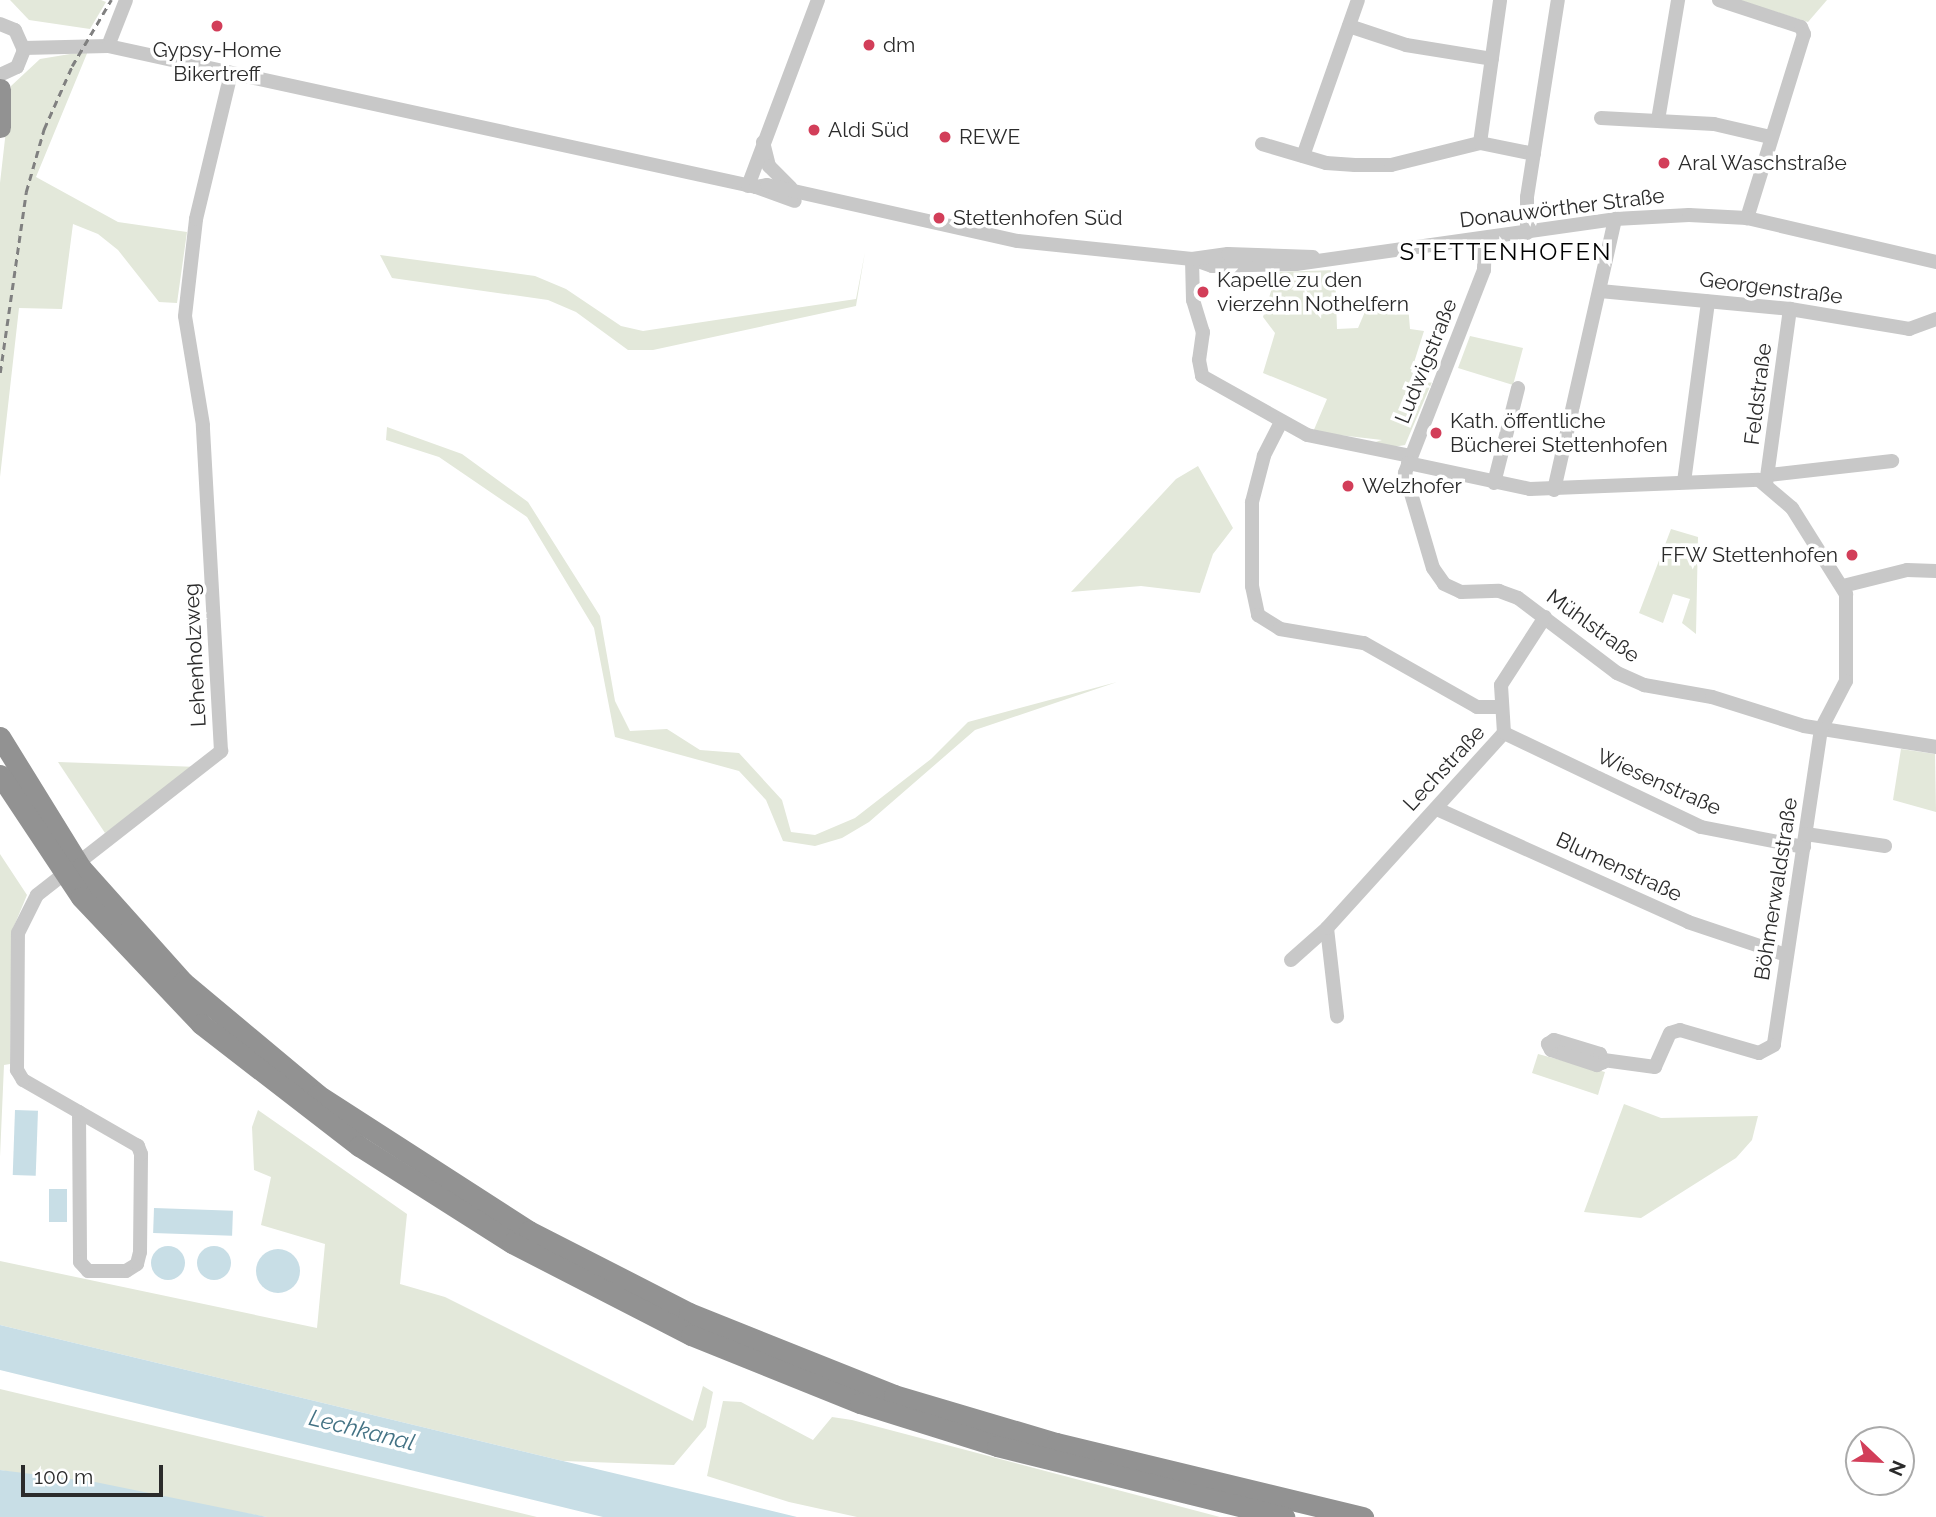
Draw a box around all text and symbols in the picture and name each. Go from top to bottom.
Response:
marker: Gypsy-Home Bikertreff [209,18,225,34]
place label: dm [883,32,915,58]
place label: Gypsy-Home Bikertreff [153,37,281,87]
marker: dm [861,37,877,53]
place label: Aldi Süd [828,117,909,143]
marker: Aldi Süd [806,122,822,138]
place label: REWE [959,124,1020,150]
marker: REWE [937,129,953,145]
place label: Aral Waschstraße [1678,150,1848,176]
marker: Aral Waschstraße [1656,155,1672,171]
street label: Donauwörther Straße [1458,183,1666,233]
place label: Stettenhofen Süd [953,205,1122,231]
marker: Stettenhofen Süd [931,210,947,226]
district label: STETTENHOFEN [1401,238,1611,266]
place label: Kapelle zu den vierzehn Nothelfern [1217,267,1409,317]
street label: Georgenstraße [1698,267,1844,309]
marker: Kapelle zu den vierzehn Nothelfern [1195,284,1211,300]
street label: Ludwigstraße [1390,295,1462,427]
street label: Feldstraße [1739,342,1777,446]
place label: Kath. öffentliche Bücherei Stettenhofen [1450,408,1668,458]
marker: Kath. öffentliche Bücherei Stettenhofen [1428,425,1444,441]
place label: Welzhofer [1362,473,1462,499]
marker: Welzhofer [1340,478,1356,494]
place label: FFW Stettenhofen [1660,542,1838,568]
marker: FFW Stettenhofen [1844,547,1860,563]
street label: Lehenholzweg [179,582,211,728]
street label: Mühlstraße [1542,584,1644,668]
street label: Lechstraße [1398,720,1490,816]
street label: Wiesenstraße [1593,743,1725,821]
street label: Böhmerwaldstraße [1749,796,1803,982]
street label: Blumenstraße [1552,827,1686,907]
water label: Lechkanal [306,1404,418,1456]
north arrow [1845,1426,1915,1496]
scale bar [24,1450,166,1494]
text: N [1885,1457,1910,1479]
text: 100 m [34,1464,93,1489]

